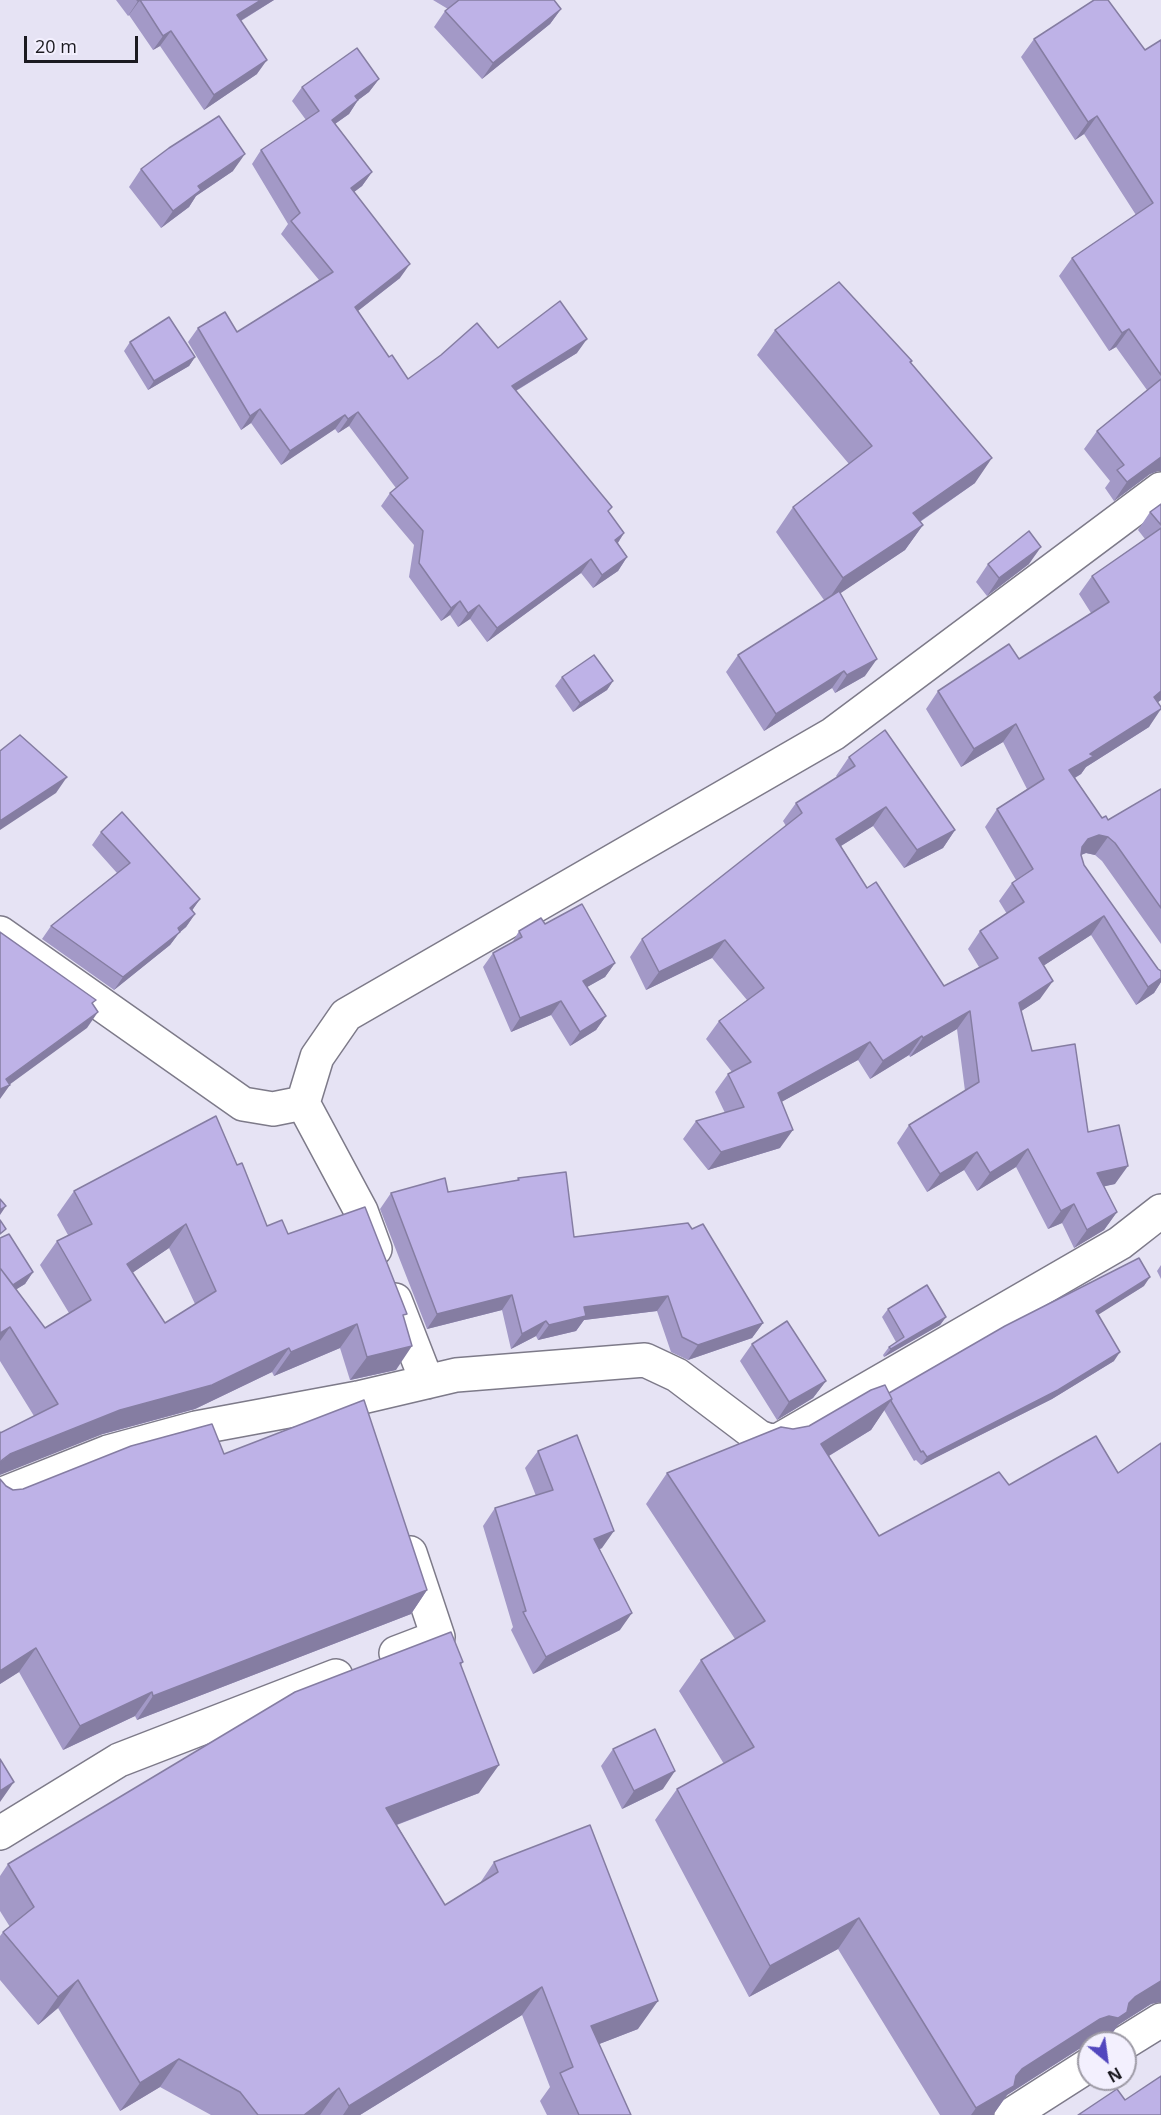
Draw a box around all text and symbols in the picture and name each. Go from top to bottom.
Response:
scale bar [27,24,141,62]
text: 20 m [35,34,77,58]
north arrow [1077,2031,1137,2091]
text: N [1104,2062,1126,2088]

